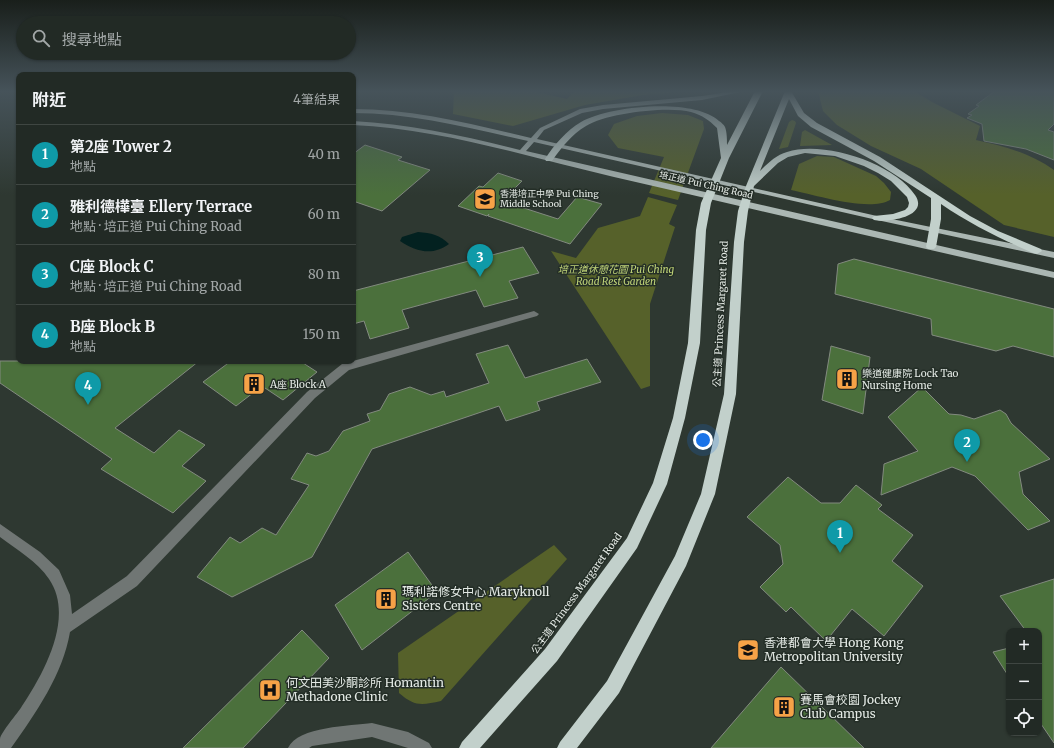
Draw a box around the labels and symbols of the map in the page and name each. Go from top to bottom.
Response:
street label: 培正道 Pui Ching Road [658,168,754,201]
school or university icon: 香港培正中學 Pui Ching Middle School [472,186,498,212]
place label: 香港培正中學 Pui Ching Middle School [500,188,599,209]
street label: 公主道 Princess Margaret Road [710,240,731,388]
pin: 3 [467,244,493,277]
park label: 培正道休憩花園 Pui Ching Road Rest Garden [558,263,675,288]
building icon: 樂道健康院 Lock Tao Nursing Home [834,366,860,392]
place label: 樂道健康院 Lock Tao Nursing Home [862,367,959,392]
building icon: A座 Block A [241,371,267,397]
pin: 4 [75,372,101,405]
place label: A座 Block A [269,378,327,391]
pin: 2 [954,429,980,462]
your location [693,430,713,450]
pin: 1 [827,520,853,553]
street label: 公主道 Princess Margaret Road [528,530,625,656]
place label: 瑪利諾修女中心 Maryknoll Sisters Centre [402,584,550,613]
building icon: 瑪利諾修女中心 Maryknoll Sisters Centre [373,586,399,612]
place label: 香港都會大學 Hong Kong Metropolitan University [764,635,904,664]
school or university icon: 香港都會大學 Hong Kong Metropolitan University [735,637,761,663]
place label: 何文田美沙酮診所 Homantin Methadone Clinic [286,675,444,704]
hospital icon: 何文田美沙酮診所 Homantin Methadone Clinic [257,677,283,703]
place label: 賽馬會校園 Jockey Club Campus [800,692,901,721]
building icon: 賽馬會校園 Jockey Club Campus [771,694,797,720]

